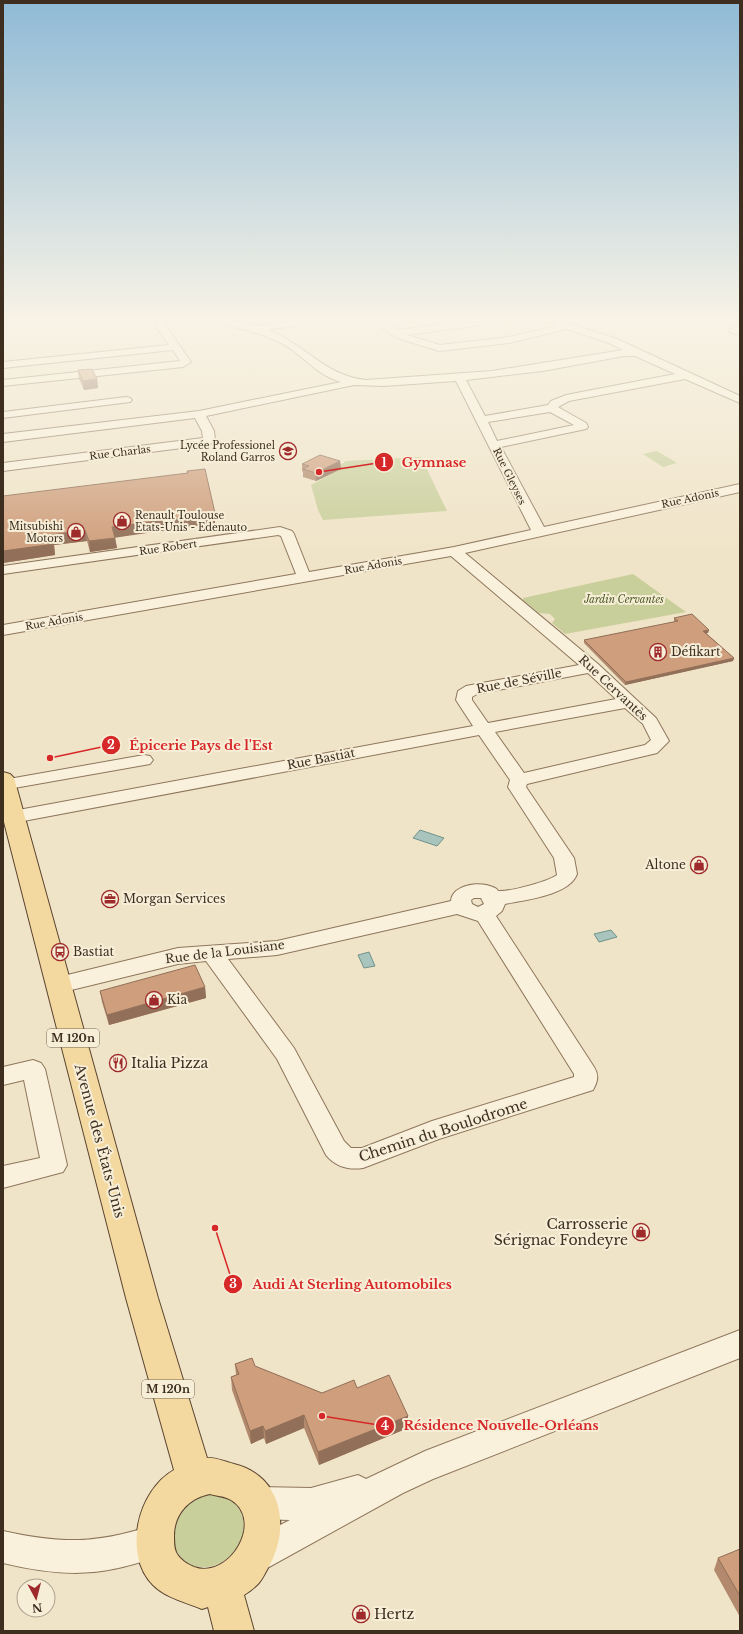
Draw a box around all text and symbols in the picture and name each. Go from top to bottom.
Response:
place label: Lycée Professionel Roland Garros [180,439,275,464]
school or university icon: Lycée Professionel Roland Garros [278,441,298,461]
street label: Rue Charlas [89,442,152,463]
street label: Rue Gleyses [490,446,529,507]
callout: Gymnase [374,450,474,475]
text: Gymnase [402,454,467,471]
text: 1 [381,455,387,470]
street label: Rue Adonis [660,486,720,511]
place label: Renault Toulouse Etats-Unis - Edenauto [135,509,248,534]
shop icon: Renault Toulouse Etats-Unis - Edenauto [112,511,132,531]
place label: Mitsubishi Motors [9,520,64,545]
shop icon: Mitsubishi Motors [66,522,86,542]
street label: Rue Robert [138,537,198,558]
street label: Rue Adonis [343,554,403,577]
park label: Jardin Cervantes [583,593,664,606]
street label: Rue Adonis [24,610,84,633]
building icon: Défikart [648,642,668,662]
place label: Défikart [671,644,721,659]
street label: Rue Cervantès [576,652,651,723]
street label: Rue de Séville [475,665,563,696]
callout: Épicerie Pays de l'Est [101,733,281,758]
text: 2 [107,737,115,752]
text: Épicerie Pays de l'Est [129,737,273,754]
street label: Rue Bastiat [286,744,357,772]
shop icon: Altone [689,855,709,875]
place label: Altone [644,857,686,872]
office icon: Morgan Services [100,889,120,909]
place label: Morgan Services [123,891,225,906]
street label: Rue de la Louisiane [164,937,286,966]
bus stop icon: Bastiat [50,942,70,962]
place label: Bastiat [73,944,115,959]
shop icon: Kia [144,990,164,1010]
place label: Kia [167,992,187,1007]
road number: M 120n [47,1029,99,1047]
restaurant icon: Italia Pizza [108,1053,128,1073]
place label: Italia Pizza [131,1054,209,1072]
street label: Avenue des États-Unis [71,1061,129,1220]
street label: Chemin du Boulodrome [356,1094,530,1166]
place label: Carrosserie Sérignac Fondeyre [494,1215,628,1249]
shop icon: Carrosserie Sérignac Fondeyre [631,1222,651,1242]
callout: Audi At Sterling Automobiles [223,1272,460,1297]
text: 3 [229,1276,237,1291]
text: Audi At Sterling Automobiles [251,1276,452,1293]
road number: M 120n [142,1380,194,1398]
callout: Résidence Nouvelle-Orléans [375,1413,606,1438]
text: Résidence Nouvelle-Orléans [403,1417,599,1434]
text: 4 [381,1418,389,1433]
north arrow [16,1578,56,1618]
text: N [31,1600,43,1616]
shop icon: Hertz [351,1604,371,1624]
place label: Hertz [374,1605,415,1623]

